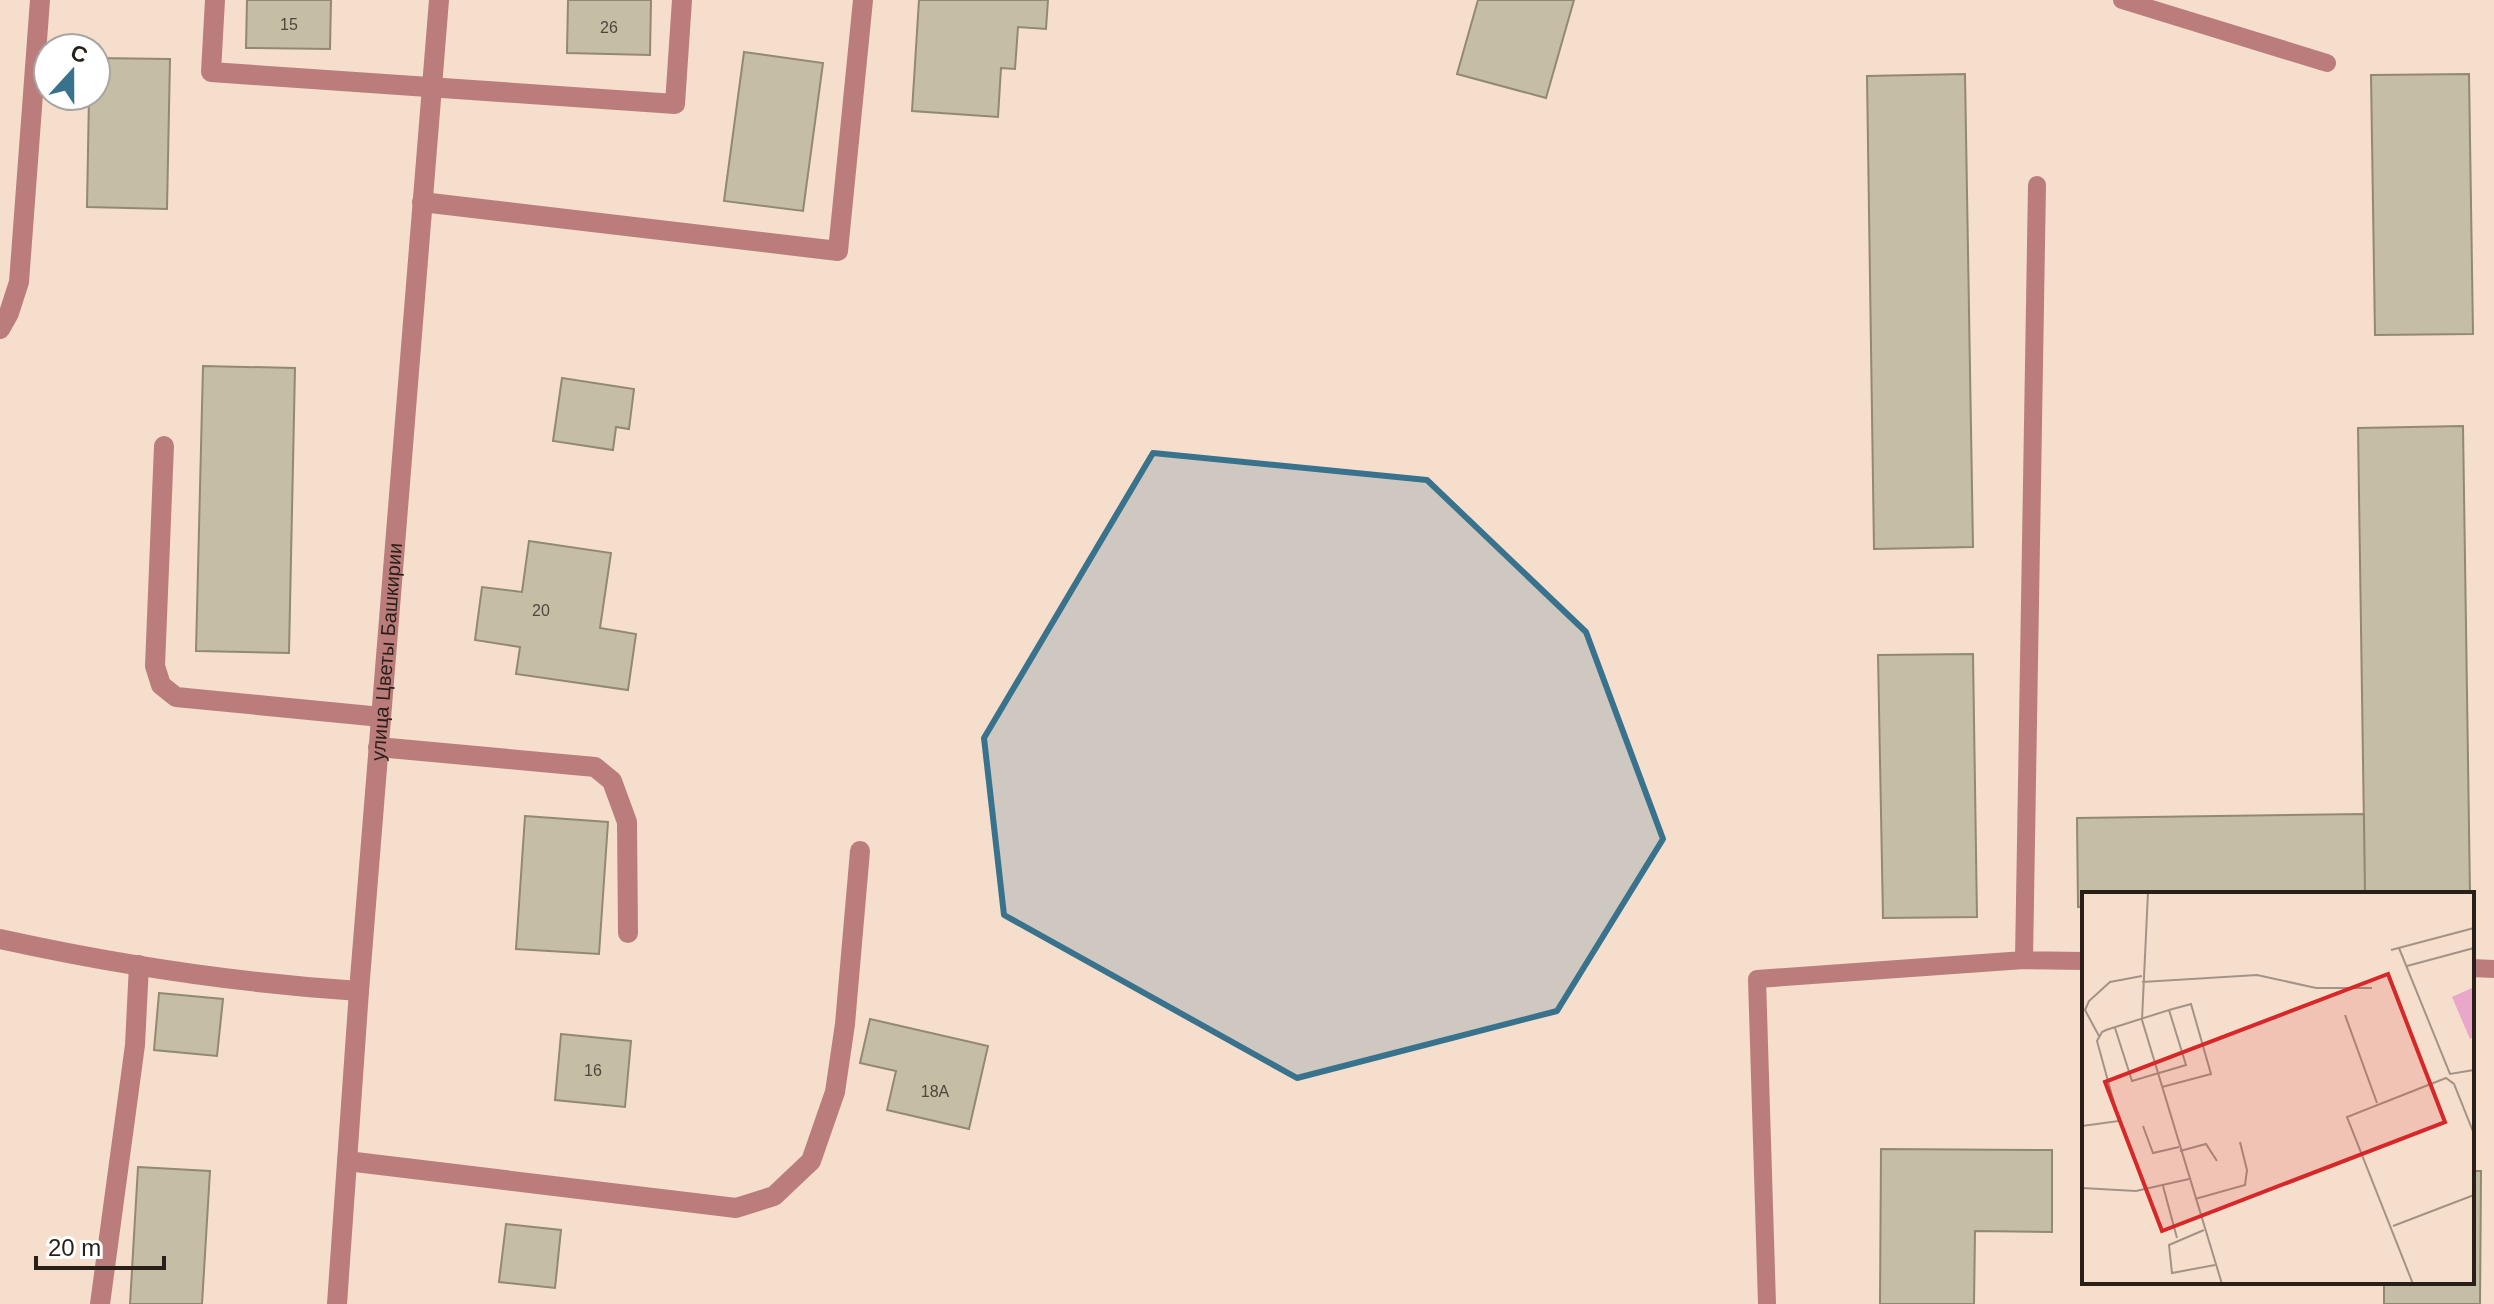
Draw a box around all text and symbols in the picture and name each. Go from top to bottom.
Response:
house number: 15 [280,16,298,33]
house number: 26 [600,19,618,36]
north arrow [32,32,112,112]
text: С [67,39,91,68]
street label: улица Цветы Башкирии [367,542,406,762]
house number: 20 [532,602,550,619]
inset map [2082,892,2474,1284]
house number: 16 [584,1062,602,1079]
house number: 18А [921,1083,950,1100]
scale bar [36,1220,164,1270]
text: 20 m [48,1234,101,1261]

